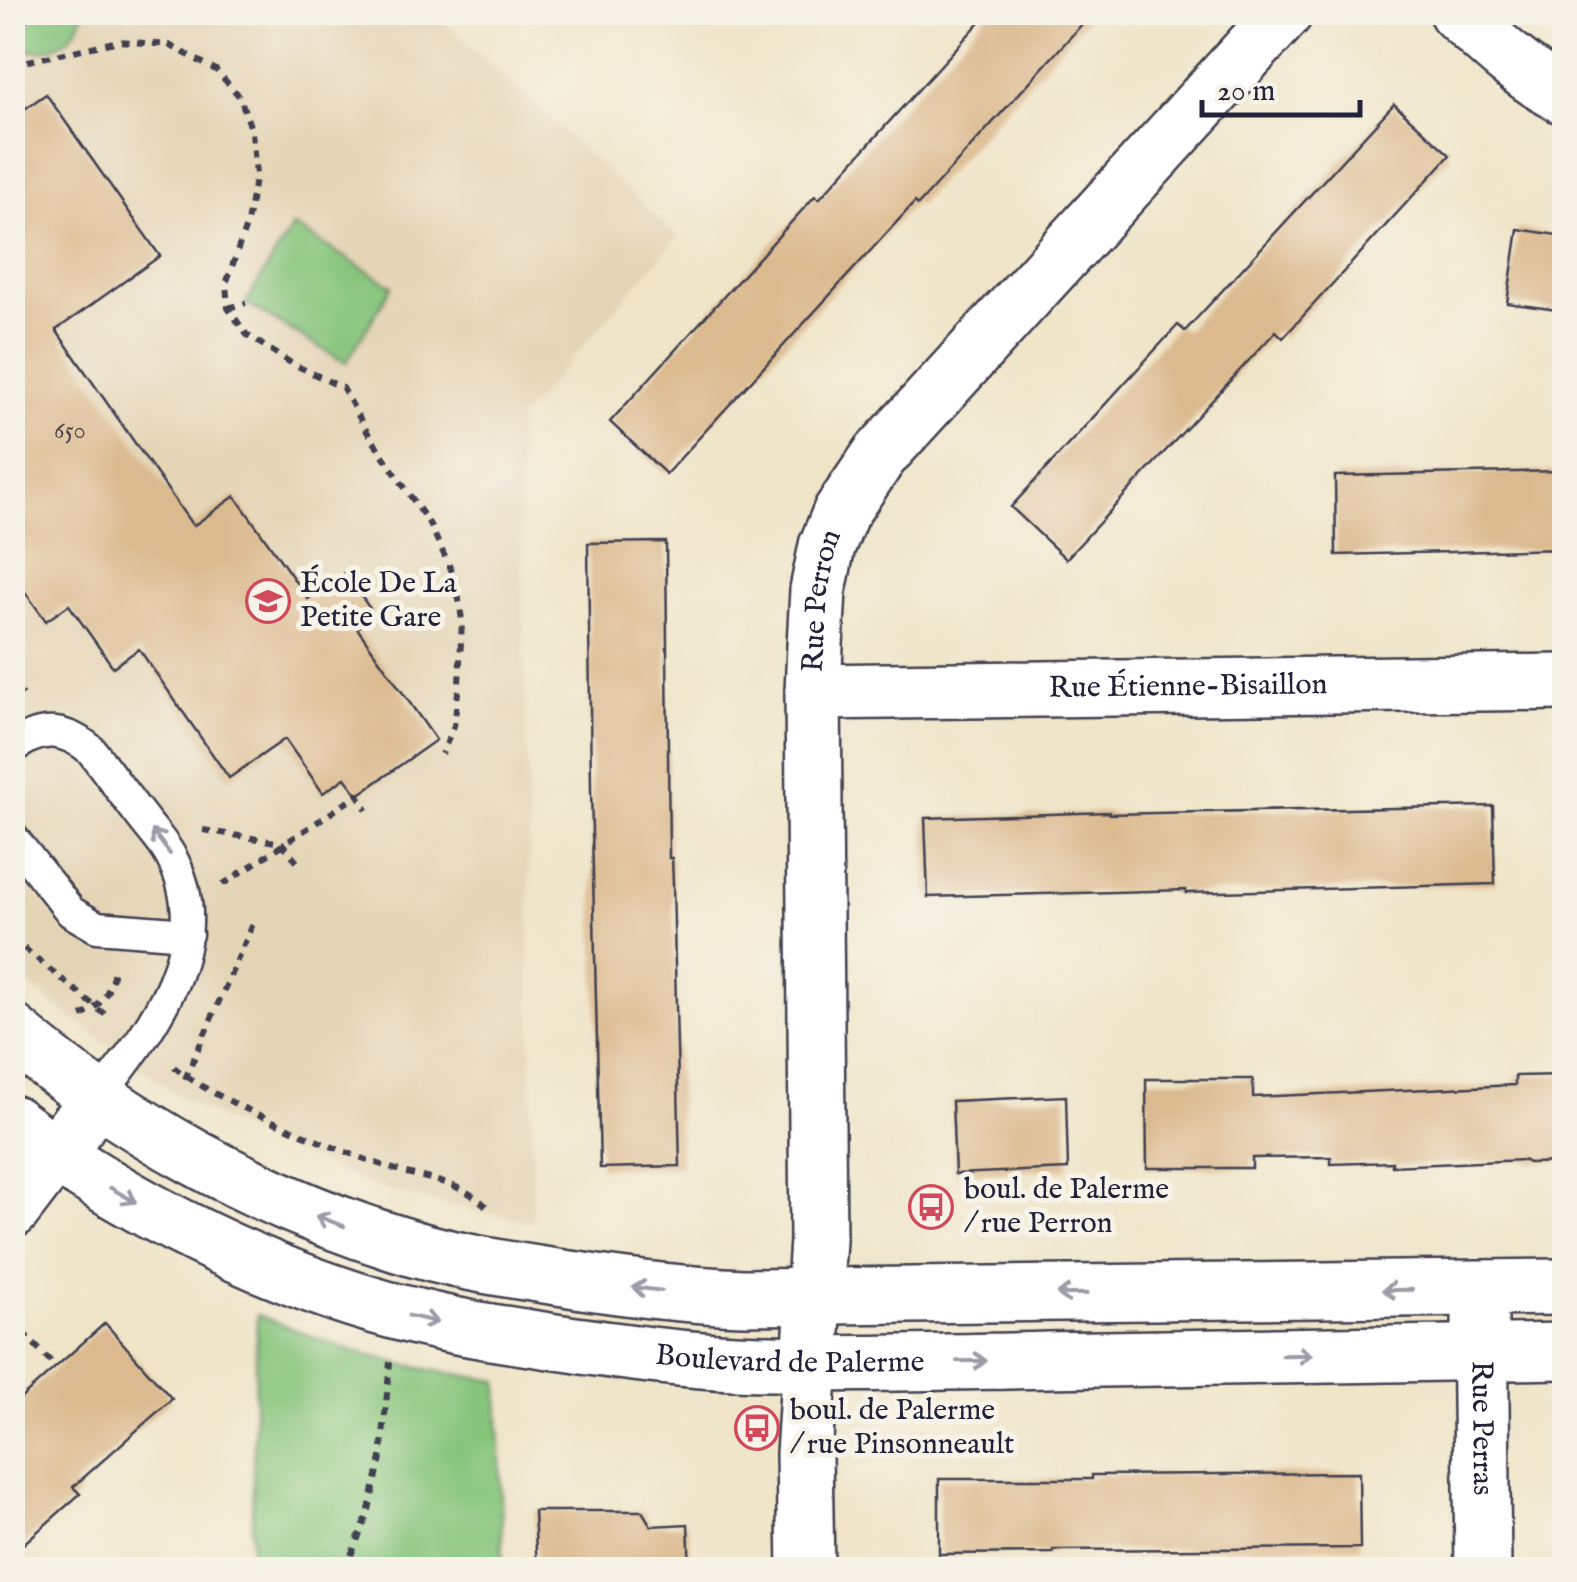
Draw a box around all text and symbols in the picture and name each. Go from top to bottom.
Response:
scale bar [1202,55,1360,117]
text: 20 m [1217,73,1276,111]
house number: 650 [54,415,86,447]
street label: Rue Perron [795,524,851,673]
place label: École De La Petite Gare [300,564,457,637]
school or university icon: École De La Petite Gare [245,578,291,624]
street label: Rue Étienne-Bisaillon [1048,666,1328,708]
one-way arrow [150,829,171,856]
place label: boul. de Palerme / rue Perron [964,1171,1169,1243]
bus stop icon: boul. de Palerme / rue Perron [908,1184,954,1230]
one-way arrow [108,1185,138,1205]
one-way arrow [316,1211,347,1229]
one-way arrow [631,1279,664,1298]
one-way arrow [1382,1280,1414,1300]
one-way arrow [1057,1285,1089,1304]
one-way arrow [406,1311,438,1329]
street label: Boulevard de Palerme [653,1337,925,1383]
one-way arrow [1280,1346,1312,1365]
one-way arrow [954,1352,987,1370]
street label: Rue Perras [1462,1360,1501,1496]
place label: boul. de Palerme / rue Pinsonneault [790,1392,1014,1464]
bus stop icon: boul. de Palerme / rue Pinsonneault [734,1405,780,1451]

